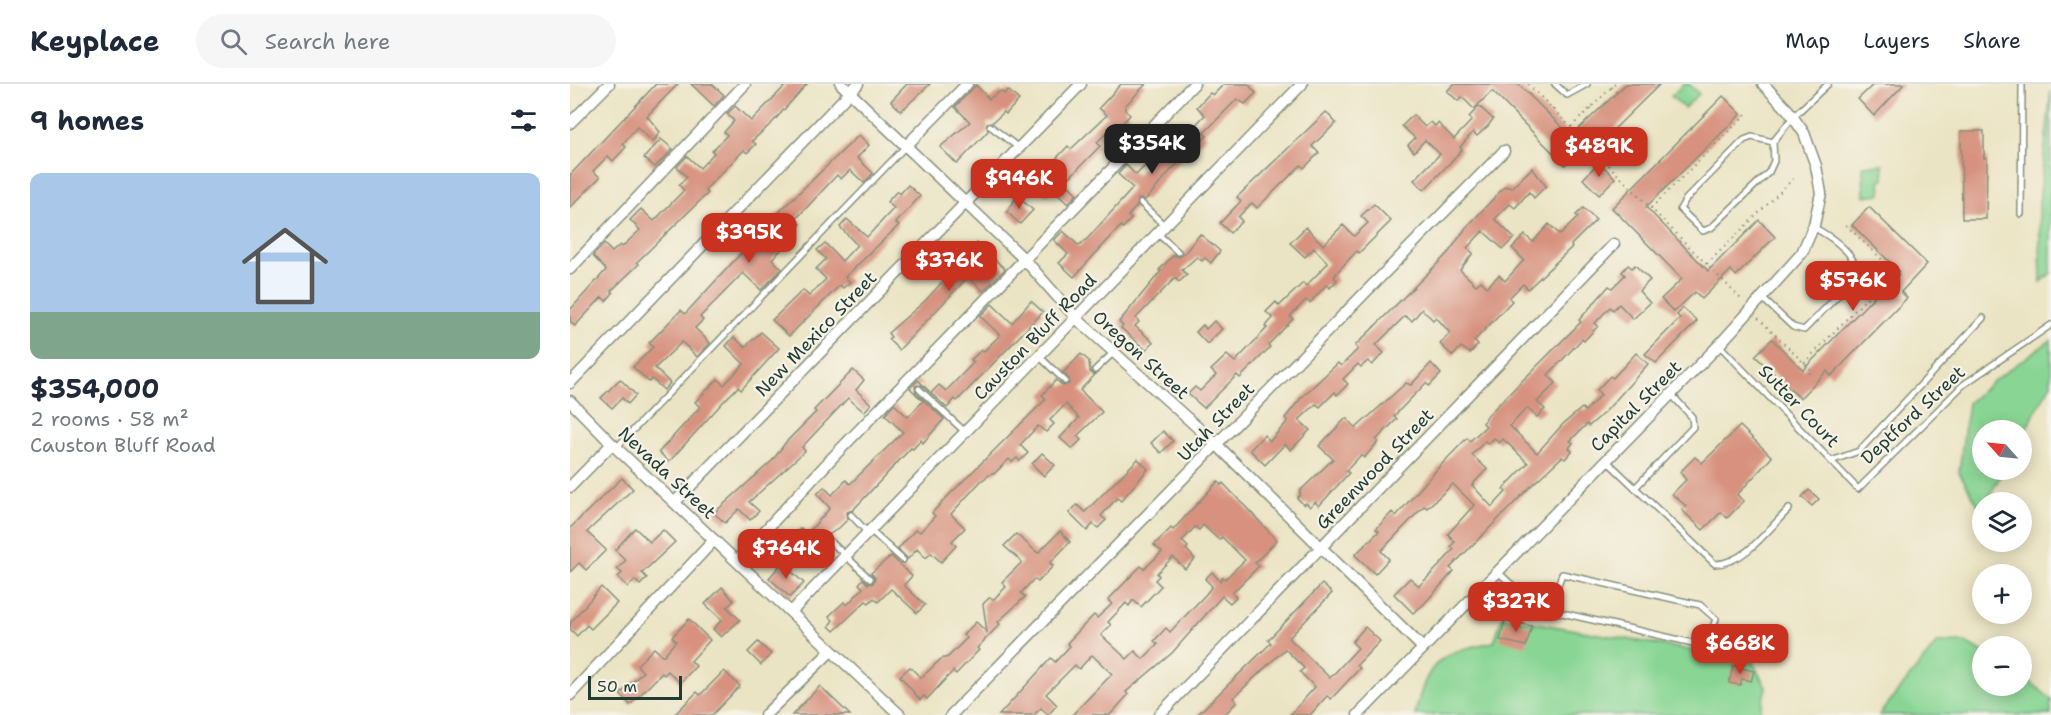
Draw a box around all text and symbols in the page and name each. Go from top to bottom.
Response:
search box [196,14,616,68]
text: Keyplace [30,22,160,60]
icon: search [217,25,250,58]
text: Search here [265,27,390,56]
text: Map [1785,27,1830,55]
text: Layers [1863,27,1930,55]
text: Share [1963,27,2021,55]
text: 9 homes [30,103,144,138]
icon: filters [507,104,540,137]
pin: $354K [1110,124,1194,175]
pin: $489K [1557,127,1641,178]
text: $354K [1118,130,1186,156]
text: $489K [1565,133,1633,159]
pin: $946K [977,159,1061,210]
text: $946K [985,165,1053,191]
icon: home [231,212,339,320]
pin: $395K [707,213,791,264]
text: $395K [715,219,783,245]
pin: $376K [907,241,991,292]
text: $376K [915,247,983,273]
pin: $576K [1811,261,1895,312]
street label: New Mexico Street [750,266,882,402]
text: $576K [1819,267,1887,293]
street label: Causton Bluff Road [968,269,1102,405]
street label: Oregon Street [1088,305,1195,405]
street label: Capital Street [1585,355,1687,457]
street label: Sutter Court [1753,359,1845,453]
street label: Deptford Street [1856,360,1970,470]
text: $354,000 [30,371,160,406]
street label: Utah Street [1172,377,1260,467]
street label: Greenwood Street [1311,403,1439,535]
text: 2 rooms · 58 m² [30,406,189,432]
north arrow [1972,420,2032,480]
map controls [1972,420,2032,696]
street label: Nevada Street [613,421,721,525]
text: Causton Bluff Road [30,432,216,458]
button: layers [1972,492,2032,552]
pin: $764K [744,529,828,580]
text: $764K [752,535,820,561]
button: + [1972,564,2032,624]
pin: $327K [1474,582,1558,633]
text: $327K [1482,588,1550,614]
pin: $668K [1698,624,1782,675]
text: $668K [1705,630,1775,656]
button: − [1972,636,2032,696]
scale bar [588,673,682,700]
text: 50 m [597,676,637,697]

